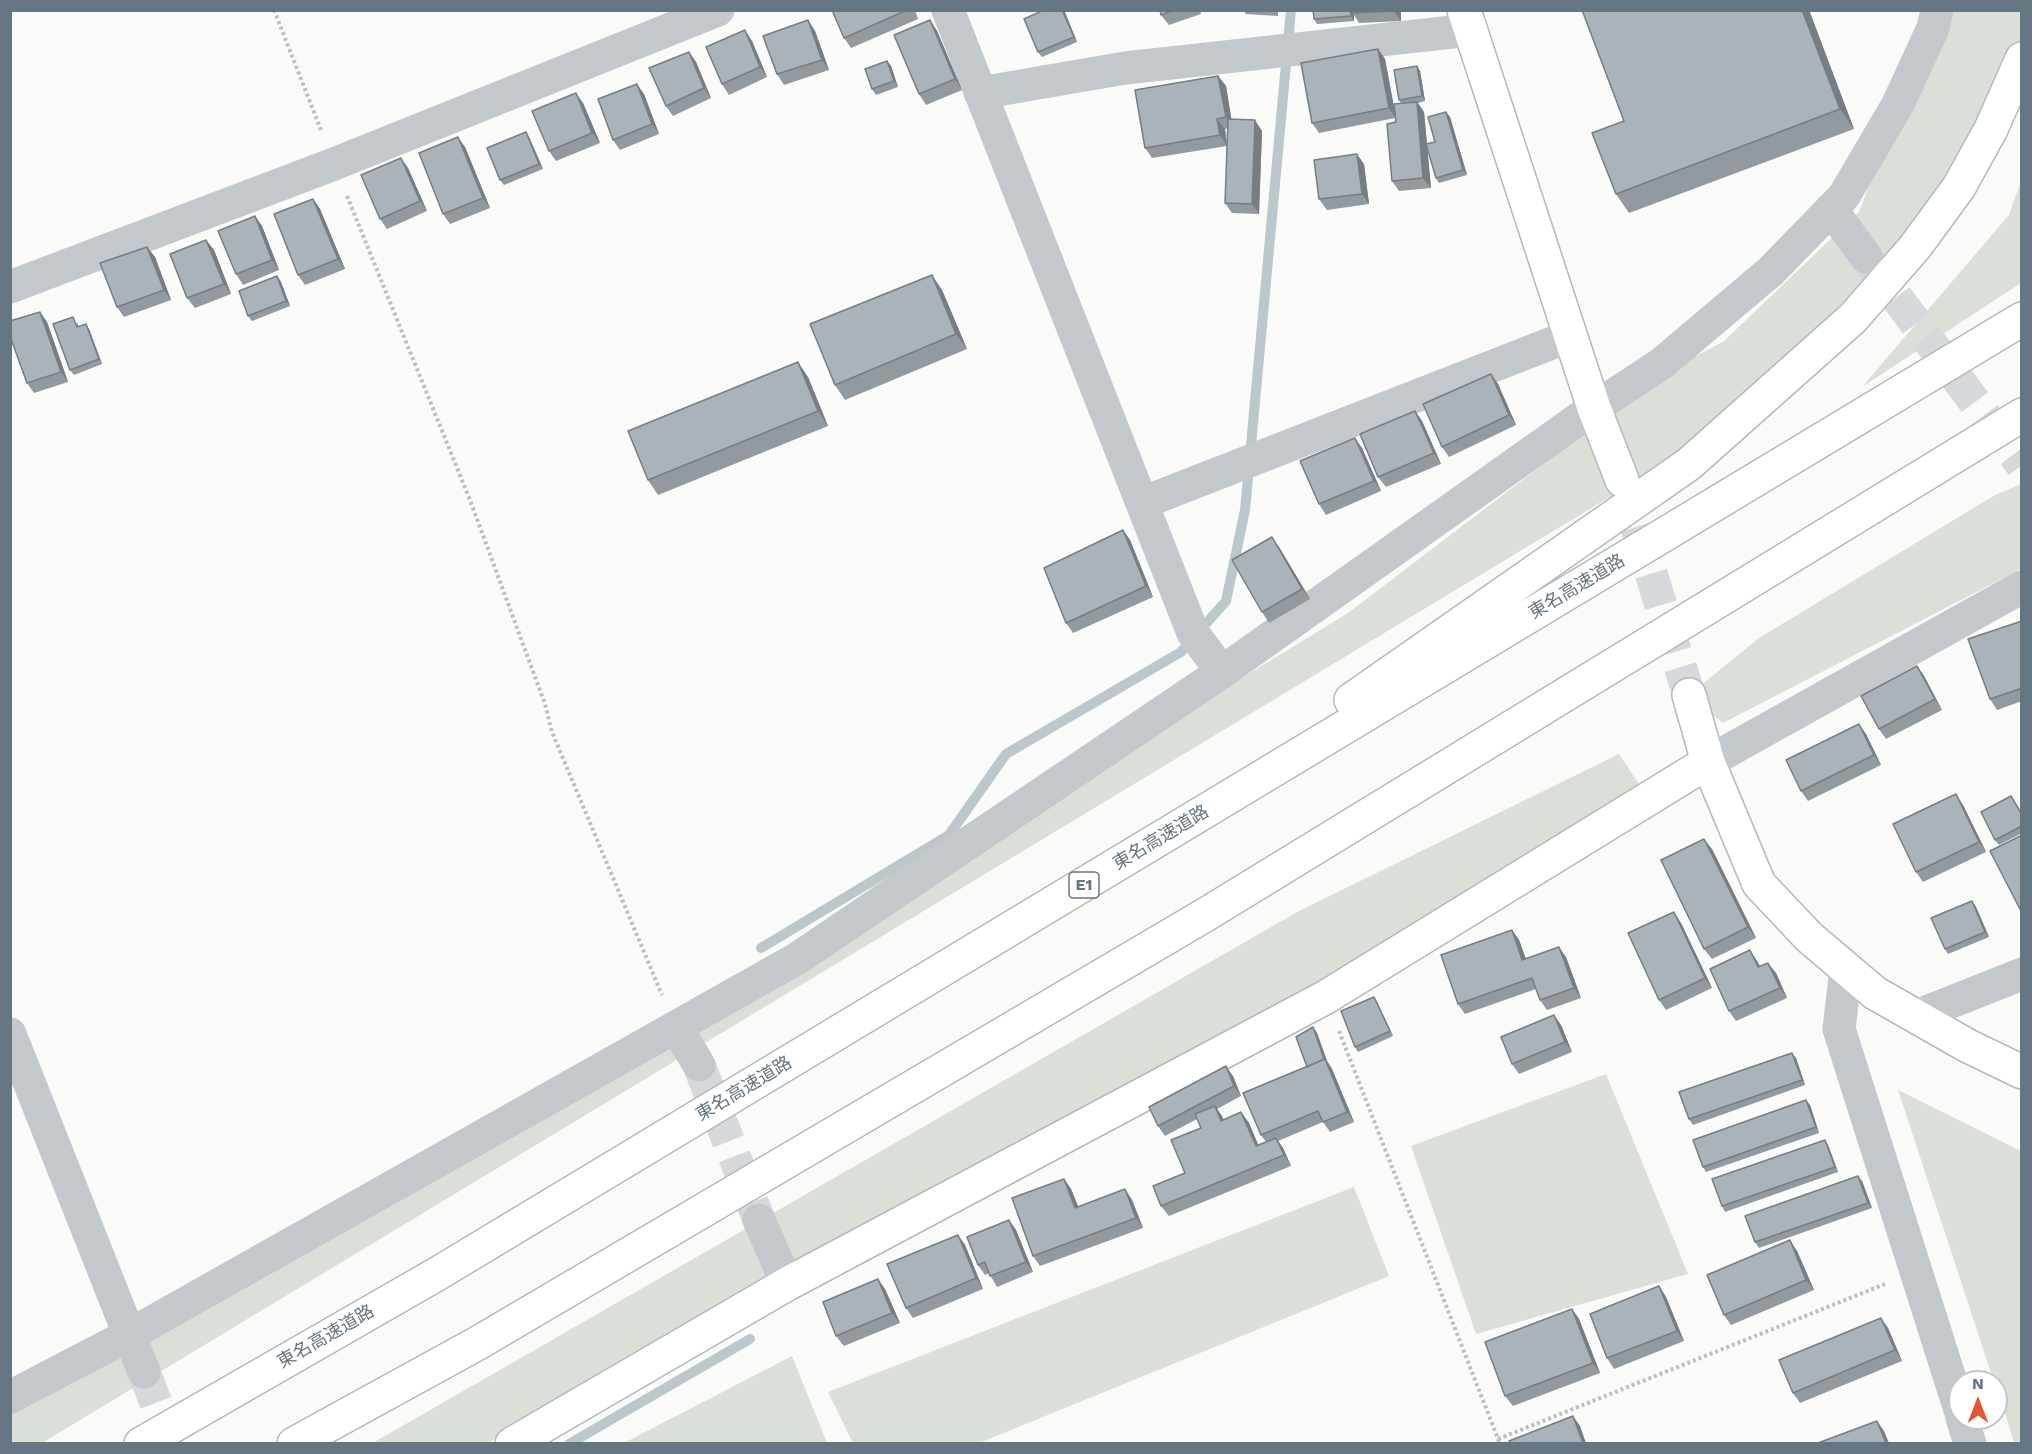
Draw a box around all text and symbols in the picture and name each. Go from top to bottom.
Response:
street label: 東名高速道路 [1525,550,1629,624]
street label: 東名高速道路 [1109,801,1213,875]
road number: E1 [1069,872,1099,898]
street label: 東名高速道路 [692,1052,796,1126]
street label: 東名高速道路 [274,1301,378,1373]
north arrow [1948,1370,2008,1430]
text: N [1972,1374,1984,1393]

